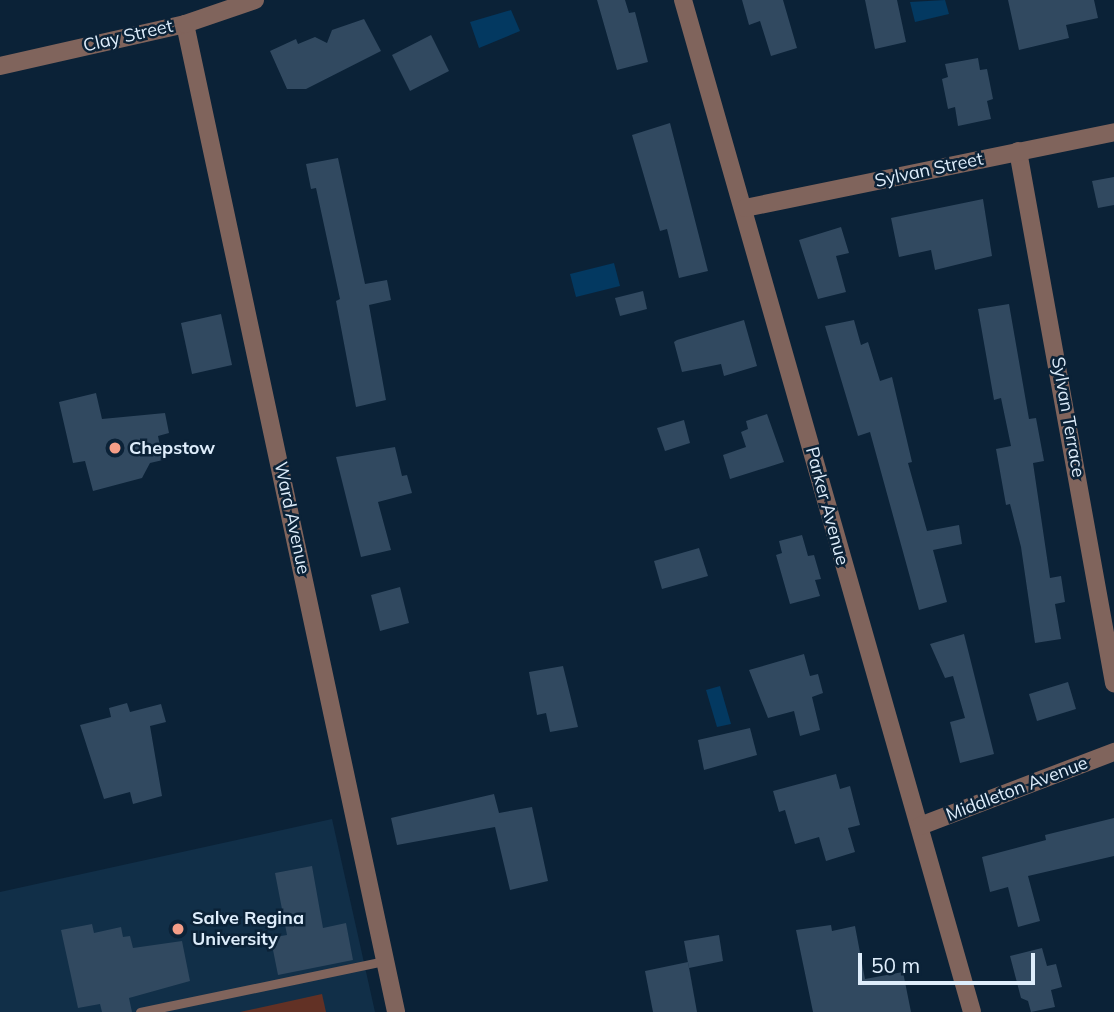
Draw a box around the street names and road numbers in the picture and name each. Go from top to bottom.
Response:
street label: Clay Street [81,15,175,57]
street label: Sylvan Street [873,148,985,192]
street label: Sylvan Terrace [1047,355,1089,479]
street label: Parker Avenue [801,445,853,567]
street label: Ward Avenue [270,460,314,576]
street label: Middleton Avenue [943,752,1091,826]

